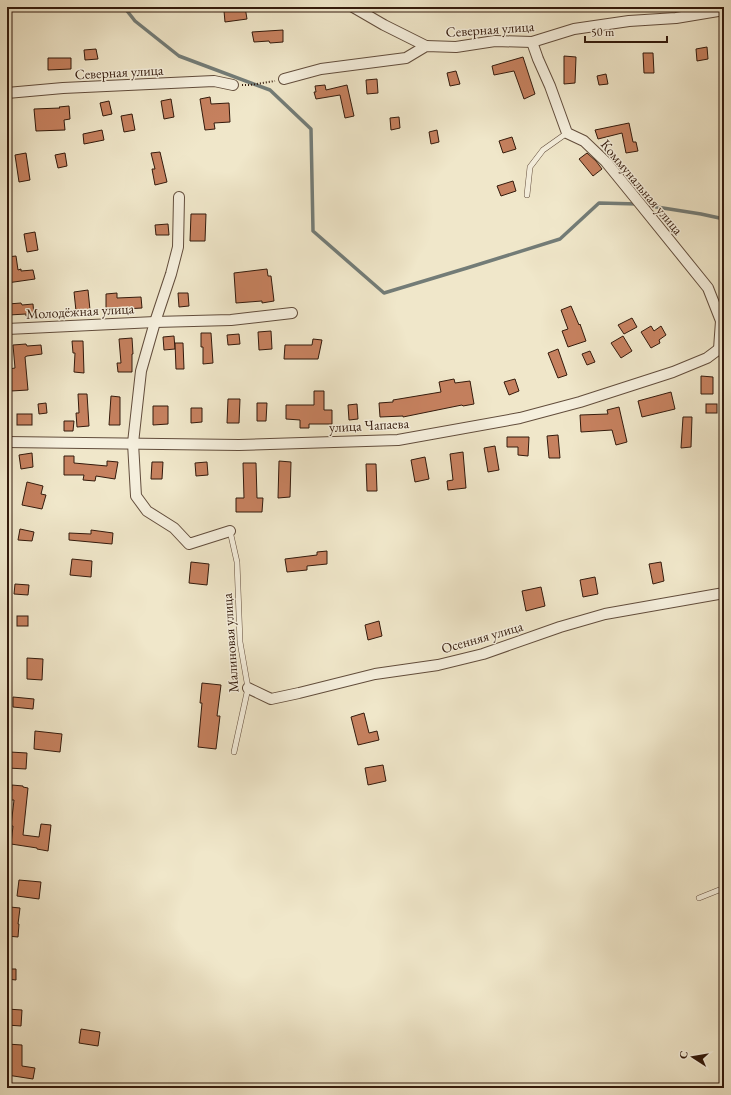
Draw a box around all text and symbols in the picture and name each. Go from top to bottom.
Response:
street label: Северная улица [445,17,535,41]
scale bar [585,18,667,44]
text: 50 m [591,24,615,40]
street label: Северная улица [74,61,164,83]
street label: Коммунальная улица [597,136,687,239]
street label: Молодёжная улица [25,299,135,323]
street label: улица Чапаева [328,414,410,436]
street label: Малиновая улица [218,592,242,693]
street label: Осенняя улица [439,617,525,657]
north arrow [673,1037,713,1077]
text: С [676,1049,691,1060]

